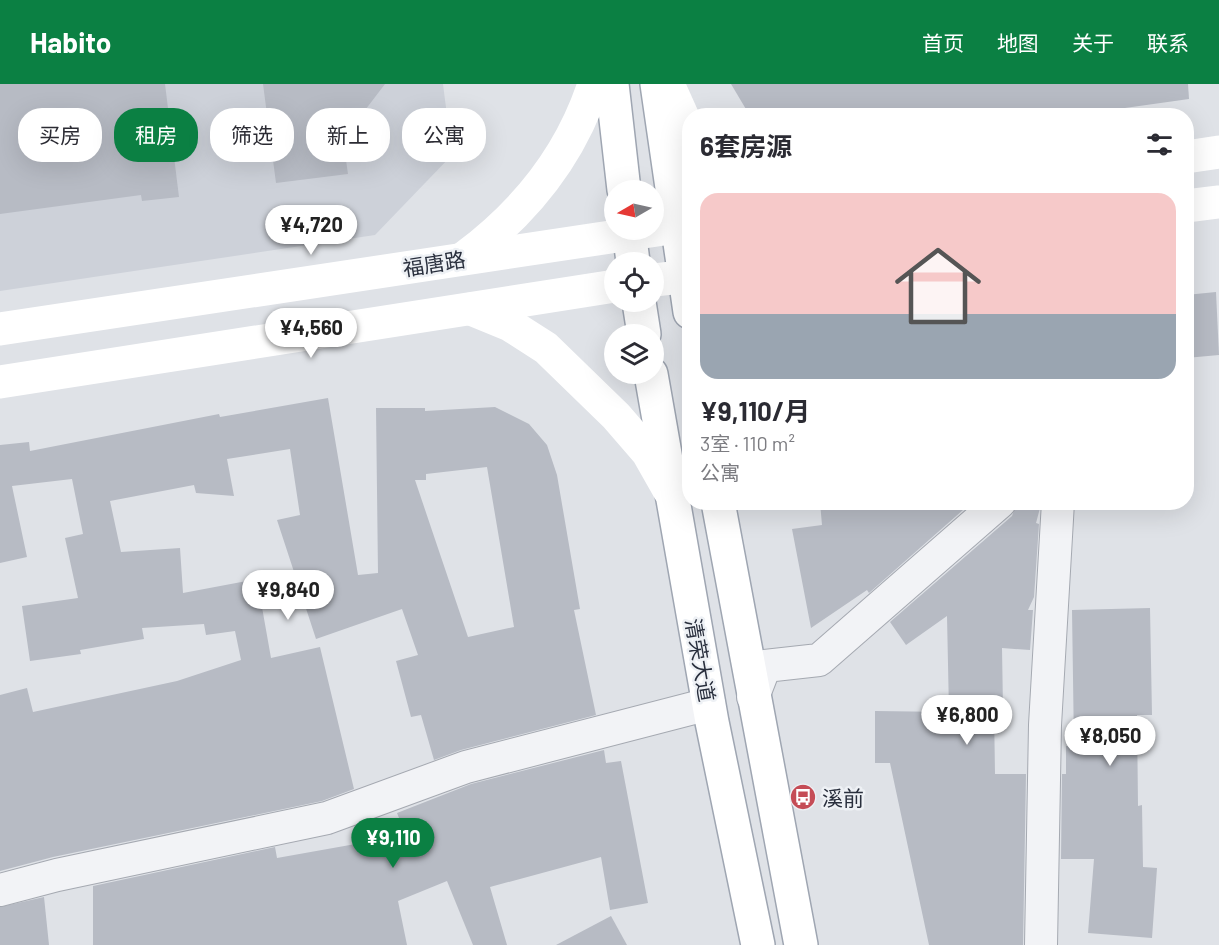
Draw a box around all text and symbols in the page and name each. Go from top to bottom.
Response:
text: Habito [30,25,111,59]
text: 首页 [922,30,964,55]
text: 地图 [997,30,1039,55]
text: 关于 [1072,30,1114,55]
text: 联系 [1147,30,1189,55]
chip: 买房 [18,108,102,162]
chip: 租房 [114,108,198,162]
chip: 筛选 [210,108,294,162]
chip: 新上 [306,108,390,162]
chip: 公寓 [402,108,486,162]
icon: filters [1143,128,1176,161]
text: 6套房源 [700,130,792,161]
north arrow [604,180,664,240]
map controls [604,180,664,384]
pin: ¥4,720 [262,205,360,256]
text: ¥4,720 [279,212,343,236]
icon: home [884,232,992,340]
street label: 福唐路 [401,246,467,280]
button: locate [604,252,664,312]
pin: ¥4,560 [262,308,360,359]
text: ¥4,560 [279,315,343,339]
button: layers [604,324,664,384]
text: ¥9,110/月 [700,395,810,426]
text: 3室 · 110 m² [700,431,795,455]
text: 公寓 [700,460,740,484]
pin: ¥9,840 [239,570,337,621]
text: ¥9,840 [256,577,320,601]
street label: 清荣大道 [681,616,721,704]
pin: ¥6,800 [918,695,1016,746]
text: ¥6,800 [935,702,999,726]
pin: ¥8,050 [1061,716,1159,767]
text: ¥8,050 [1079,723,1141,747]
bus stop icon: 溪前 [788,782,818,812]
place label: 溪前 [822,785,864,810]
pin: ¥9,110 [344,818,442,869]
text: ¥9,110 [365,825,421,849]

